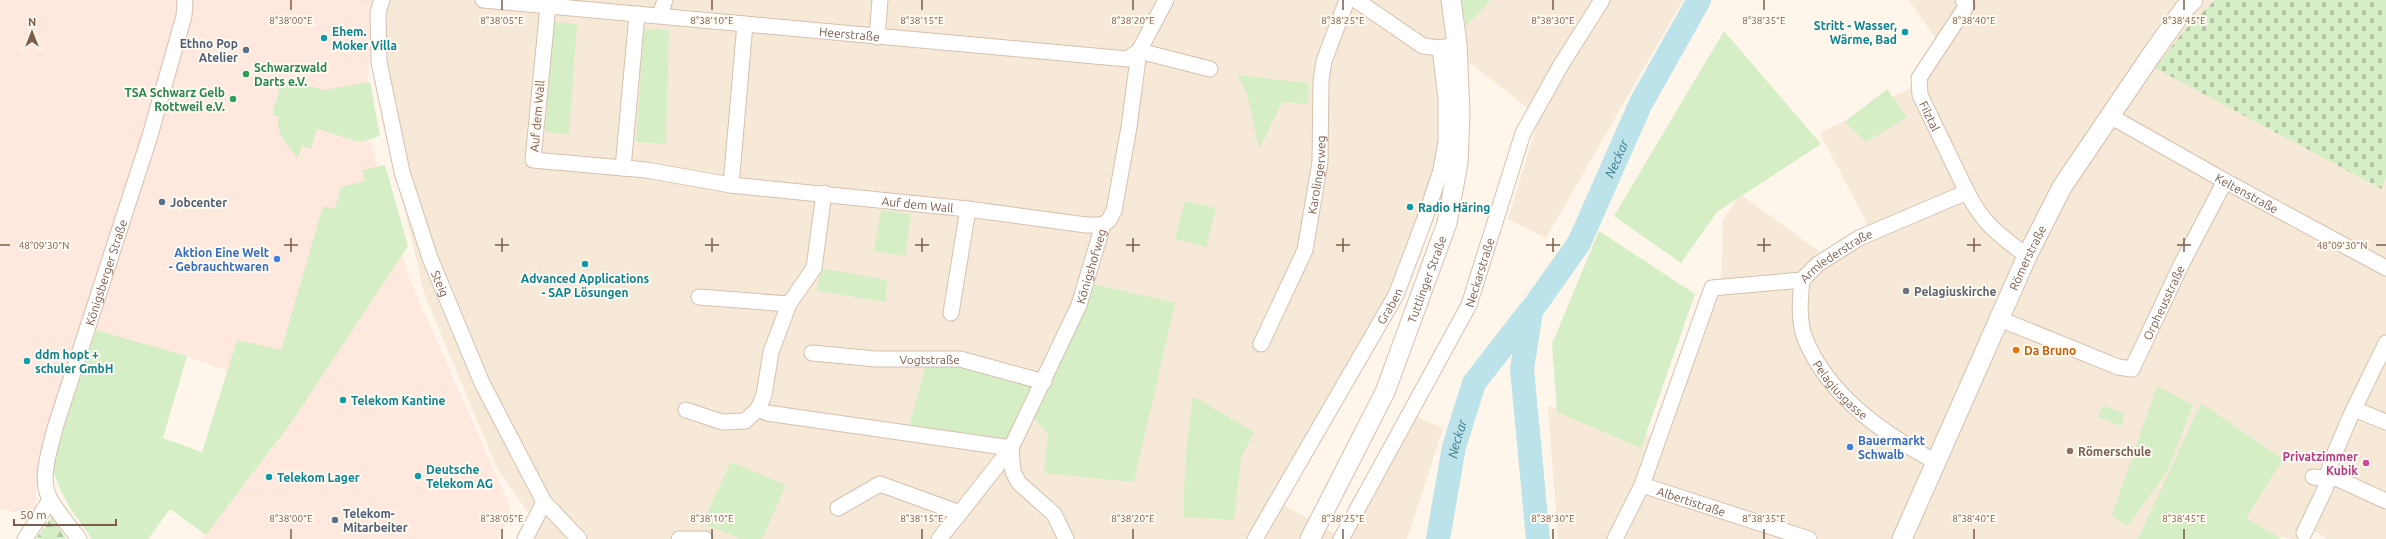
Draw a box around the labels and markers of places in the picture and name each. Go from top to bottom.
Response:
place label: Stritt - Wasser, Wärme, Bad [1814,19,1897,46]
place label: Ehem. Moker Villa [332,25,397,52]
marker: Stritt - Wasser, Wärme, Bad [1900,27,1910,37]
marker: Ehem. Moker Villa [319,33,329,43]
place label: Ethno Pop Atelier [180,37,238,64]
marker: Ethno Pop Atelier [241,45,251,55]
place label: Schwarzwald Darts e.V. [254,61,327,88]
marker: Schwarzwald Darts e.V. [241,69,251,79]
place label: TSA Schwarz Gelb Rottweil e.V. [124,86,225,113]
marker: TSA Schwarz Gelb Rottweil e.V. [228,94,238,104]
place label: Jobcenter [170,196,227,209]
marker: Jobcenter [157,197,167,207]
place label: Radio Häring [1418,201,1490,214]
marker: Radio Häring [1405,202,1415,212]
place label: Aktion Eine Welt - Gebrauchtwaren [169,246,269,273]
marker: Aktion Eine Welt - Gebrauchtwaren [272,254,282,264]
marker: Advanced Applications - SAP Lösungen [580,259,590,269]
place label: Advanced Applications - SAP Lösungen [521,272,650,299]
place label: Pelagiuskirche [1914,285,1997,298]
marker: Pelagiuskirche [1901,286,1911,296]
place label: Da Bruno [2024,344,2076,357]
marker: Da Bruno [2011,345,2021,355]
place label: ddm hopt + schuler GmbH [35,348,113,375]
marker: ddm hopt + schuler GmbH [22,356,32,366]
place label: Telekom Kantine [351,394,446,407]
marker: Telekom Kantine [338,395,348,405]
place label: Bauermarkt Schwalb [1858,434,1925,461]
marker: Bauermarkt Schwalb [1845,442,1855,452]
place label: Römerschule [2078,445,2151,458]
marker: Römerschule [2065,446,2075,456]
place label: Privatzimmer Kubik [2283,450,2358,477]
marker: Privatzimmer Kubik [2361,458,2371,468]
place label: Deutsche Telekom AG [426,463,493,490]
place label: Telekom Lager [277,471,360,484]
marker: Deutsche Telekom AG [413,471,423,481]
marker: Telekom Lager [264,472,274,482]
place label: Telekom- Mitarbeiter [343,507,408,534]
marker: Telekom- Mitarbeiter [330,515,340,525]

